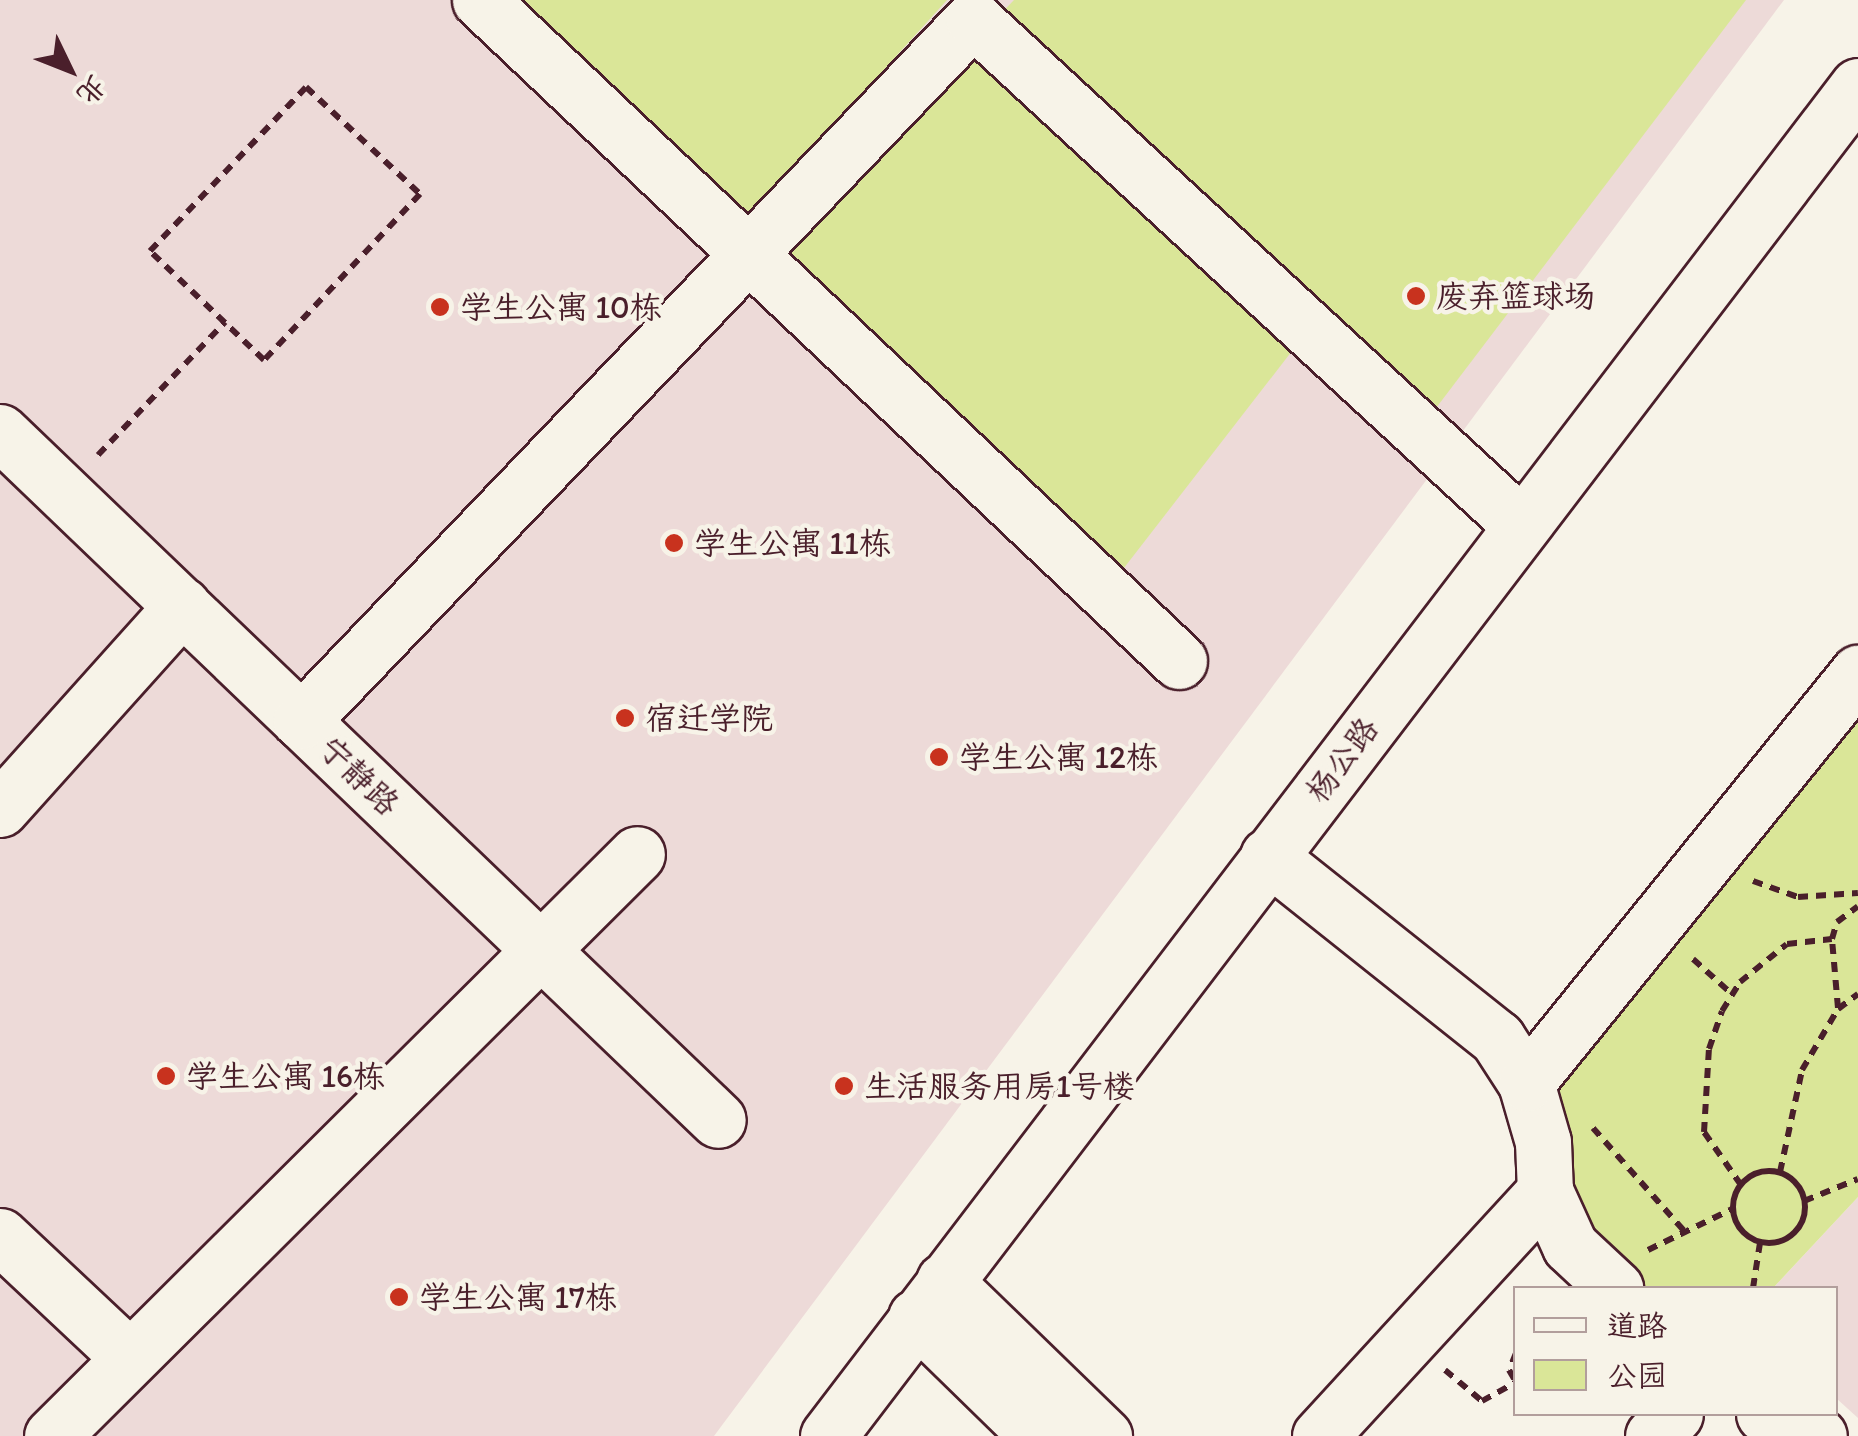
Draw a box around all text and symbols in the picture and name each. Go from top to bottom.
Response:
north arrow [20,20,120,120]
text: 北 [70,69,114,112]
place label: 废弃篮球场 [1436,277,1596,315]
marker: 废弃篮球场 [1405,285,1427,307]
place label: 学生公寓 10栋 [460,288,662,326]
marker: 学生公寓 10栋 [429,296,451,318]
place label: 学生公寓 11栋 [694,524,891,562]
marker: 学生公寓 11栋 [663,532,685,554]
place label: 宿迁学院 [645,699,773,737]
marker: 宿迁学院 [614,707,636,729]
street label: 杨公路 [1298,710,1386,810]
street label: 宁静路 [311,729,407,823]
place label: 学生公寓 12栋 [959,738,1158,776]
marker: 学生公寓 12栋 [928,746,950,768]
place label: 学生公寓 16栋 [186,1057,385,1095]
marker: 学生公寓 16栋 [155,1065,177,1087]
place label: 生活服务用房1号楼 [864,1067,1135,1105]
marker: 生活服务用房1号楼 [833,1075,855,1097]
place label: 学生公寓 17栋 [419,1278,617,1316]
marker: 学生公寓 17栋 [388,1286,410,1308]
legend [1513,1286,1838,1416]
text: 道路 [1607,1307,1667,1344]
text: 公园 [1607,1357,1667,1394]

